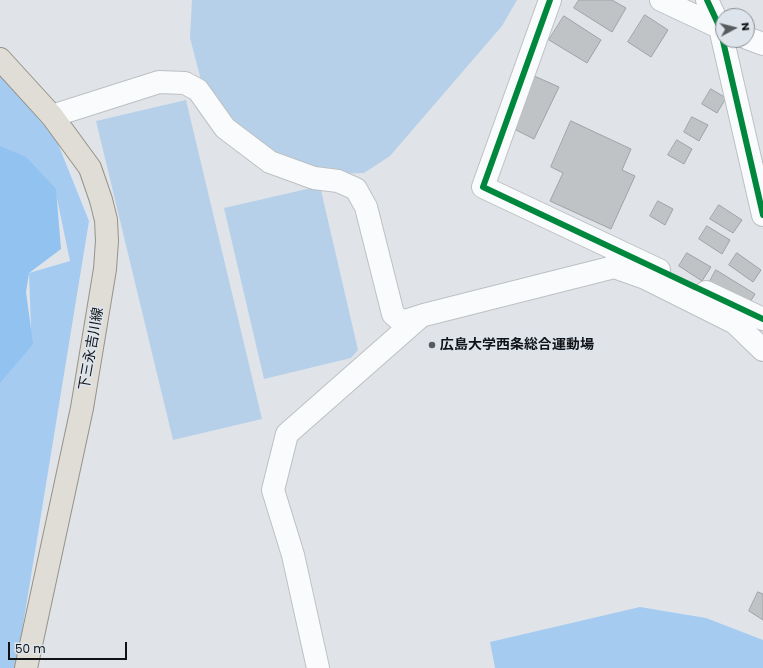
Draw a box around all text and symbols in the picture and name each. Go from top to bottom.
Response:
north arrow [715,8,755,48]
text: N [737,22,754,32]
street label: 下三永吉川線 [76,306,108,392]
place label: 広島大学西条総合運動場 [440,337,594,353]
marker: 広島大学西条総合運動場 [427,340,437,350]
scale bar [10,634,129,660]
text: 50 m [15,640,46,657]

